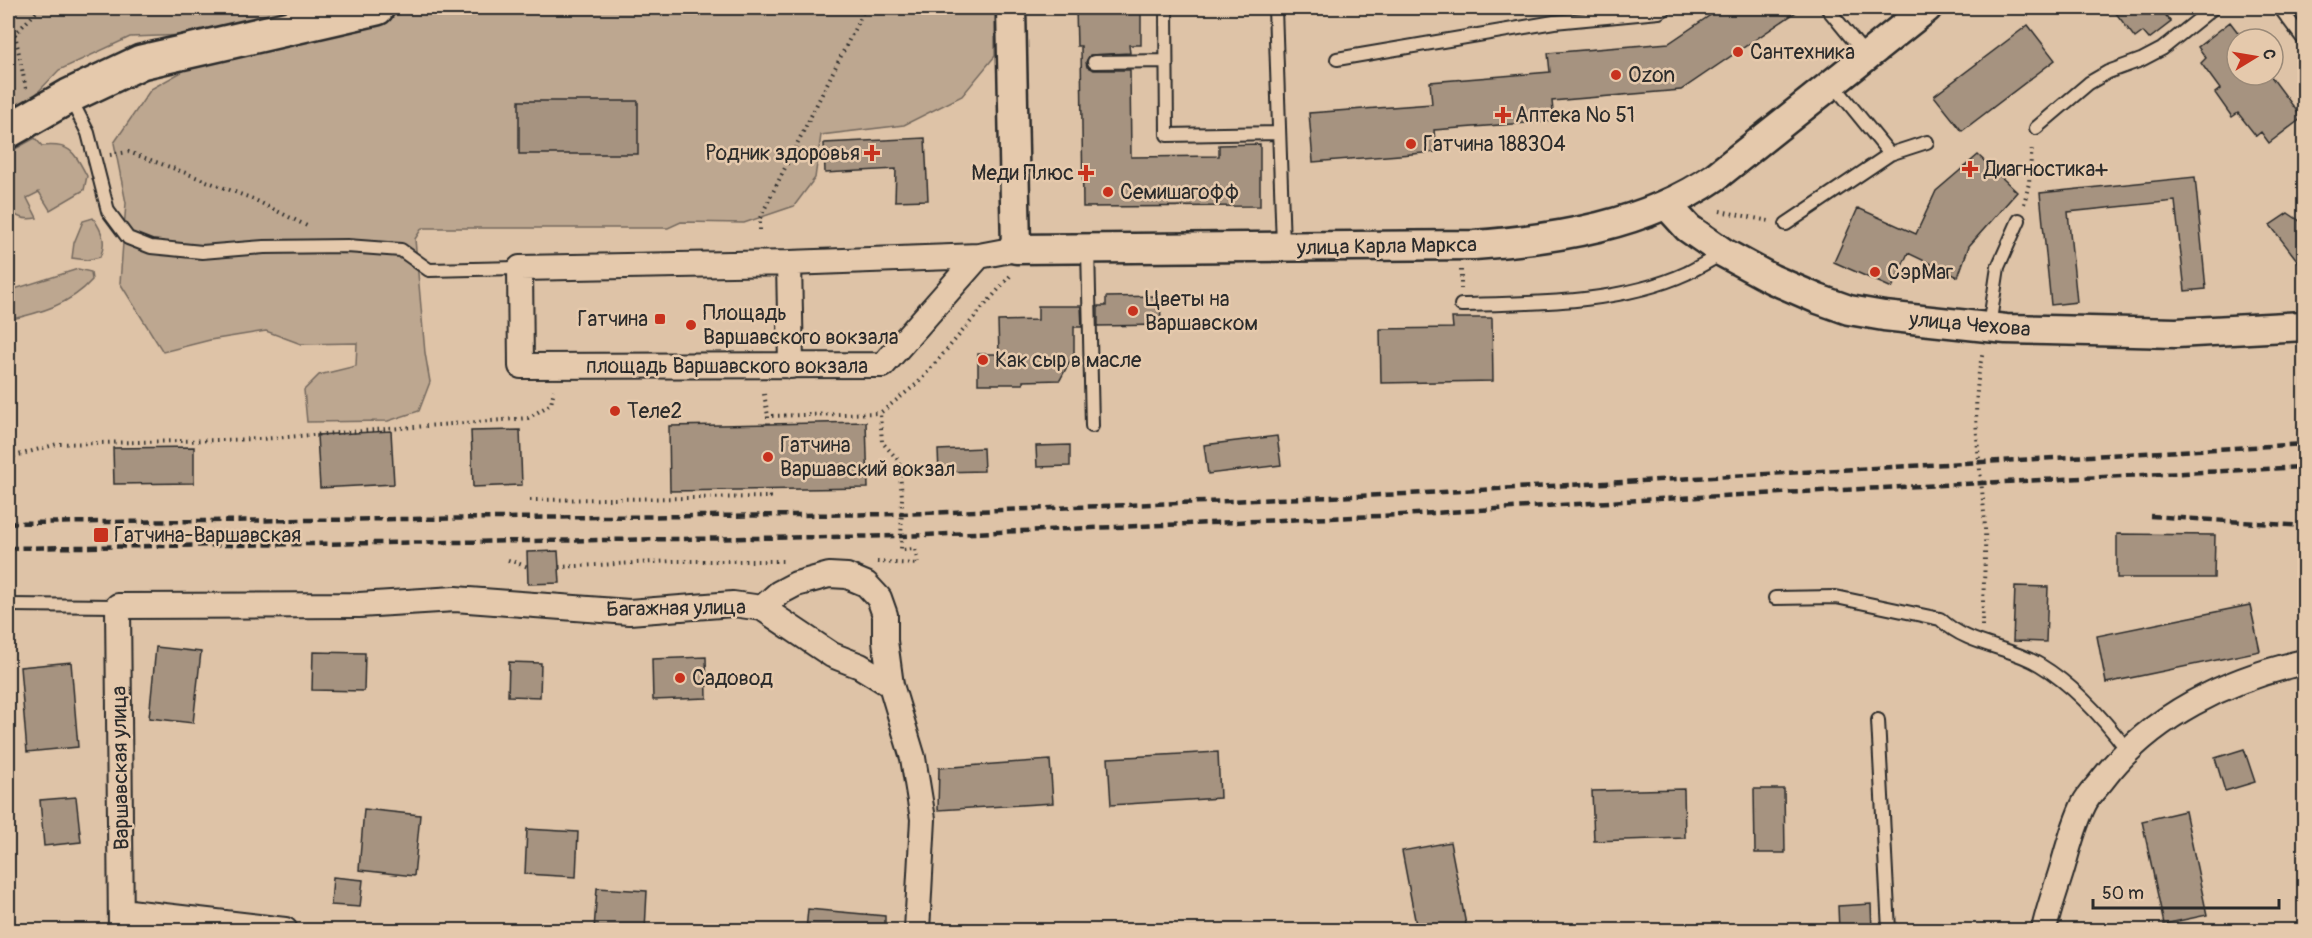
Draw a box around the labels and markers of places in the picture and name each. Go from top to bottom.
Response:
place label: Сантехника [1750,39,1855,66]
marker: Сантехника [1731,45,1745,59]
place label: Ozon [1628,62,1675,89]
marker: Ozon [1609,68,1623,82]
place label: Аптека № 51 [1515,102,1635,129]
marker: Аптека № 51 [1496,108,1510,122]
place label: Гатчина 188304 [1423,131,1566,158]
marker: Гатчина 188304 [1404,137,1418,151]
place label: Родник здоровья [705,140,860,167]
marker: Родник здоровья [865,146,879,160]
place label: Диагностика+ [1983,156,2108,183]
place label: Меди Плюс [971,160,1074,187]
marker: Диагностика+ [1961,160,1979,178]
marker: Меди Плюс [1079,166,1093,180]
place label: Семишагофф [1120,179,1239,206]
marker: Семишагофф [1101,185,1115,199]
place label: СэрМаг [1887,259,1953,286]
marker: СэрМаг [1868,265,1882,279]
place label: Цветы на Варшавском [1145,286,1258,337]
place label: Площадь Варшавского вокзала [703,300,898,351]
marker: Цветы на Варшавском [1126,304,1140,318]
place label: Гатчина [577,306,648,333]
marker: Гатчина [653,312,667,326]
marker: Площадь Варшавского вокзала [684,318,698,332]
place label: Как сыр в масле [995,347,1142,374]
marker: Как сыр в масле [976,353,990,367]
place label: Теле2 [627,398,682,425]
marker: Теле2 [608,404,622,418]
place label: Гатчина Варшавский вокзал [780,432,955,483]
marker: Гатчина Варшавский вокзал [761,450,775,464]
place label: Гатчина-Варшавская [114,522,301,549]
marker: Гатчина-Варшавская [92,526,110,544]
place label: Садовод [692,665,773,692]
marker: Садовод [673,671,687,685]

